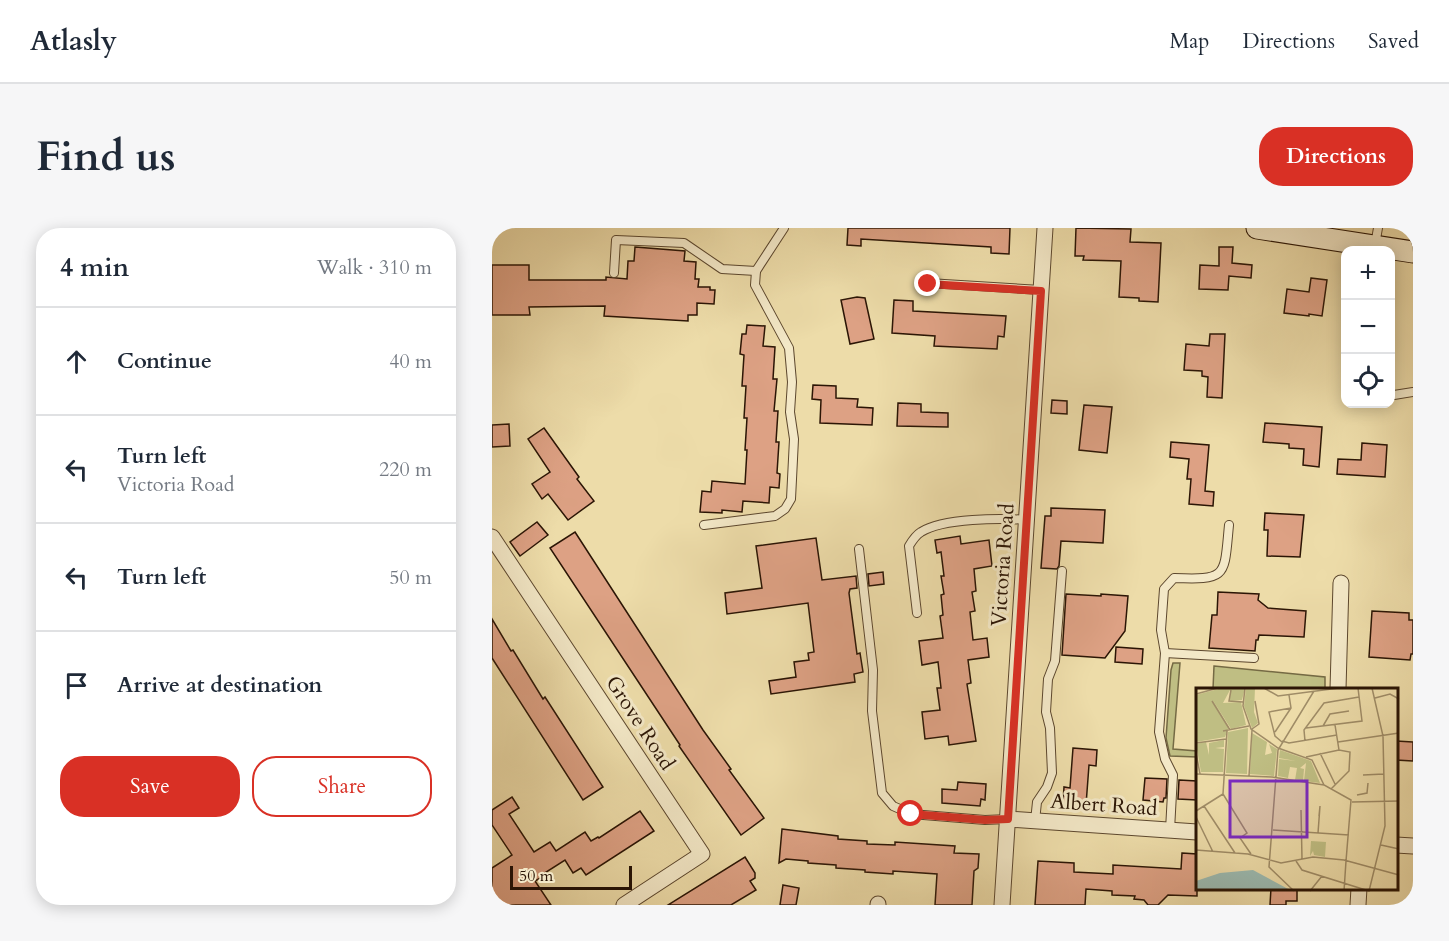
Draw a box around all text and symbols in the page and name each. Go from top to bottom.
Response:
text: Atlasly [30,22,117,60]
text: Map [1169,27,1209,56]
text: Directions [1242,27,1335,56]
text: Saved [1368,27,1419,56]
button: Directions [1259,127,1413,186]
text: Find us [36,128,176,185]
map controls [1341,246,1395,408]
button: + [1341,246,1395,300]
text: 4 min [60,250,129,285]
text: Walk · 310 m [317,254,432,281]
route end [914,270,940,296]
button: − [1341,300,1395,354]
icon: ahead [60,345,93,378]
text: Continue [117,346,212,376]
text: 40 m [389,348,432,375]
button: locate [1341,354,1395,408]
text: Turn left [117,441,206,471]
icon: left [60,453,93,486]
text: 220 m [379,456,432,483]
text: Victoria Road [117,471,234,498]
street label: Victoria Road [984,502,1022,628]
icon: left [60,561,93,594]
text: Turn left [117,562,206,592]
text: 50 m [389,564,432,591]
icon: arrive [60,669,93,702]
text: Arrive at destination [117,670,322,700]
street label: Grove Road [599,670,681,776]
inset map [1196,688,1398,890]
button: Save [60,756,240,817]
button: Share [252,756,432,817]
street label: Albert Road [1050,787,1158,823]
route start [897,800,923,826]
scale bar [510,863,632,890]
text: 50 m [519,865,553,887]

